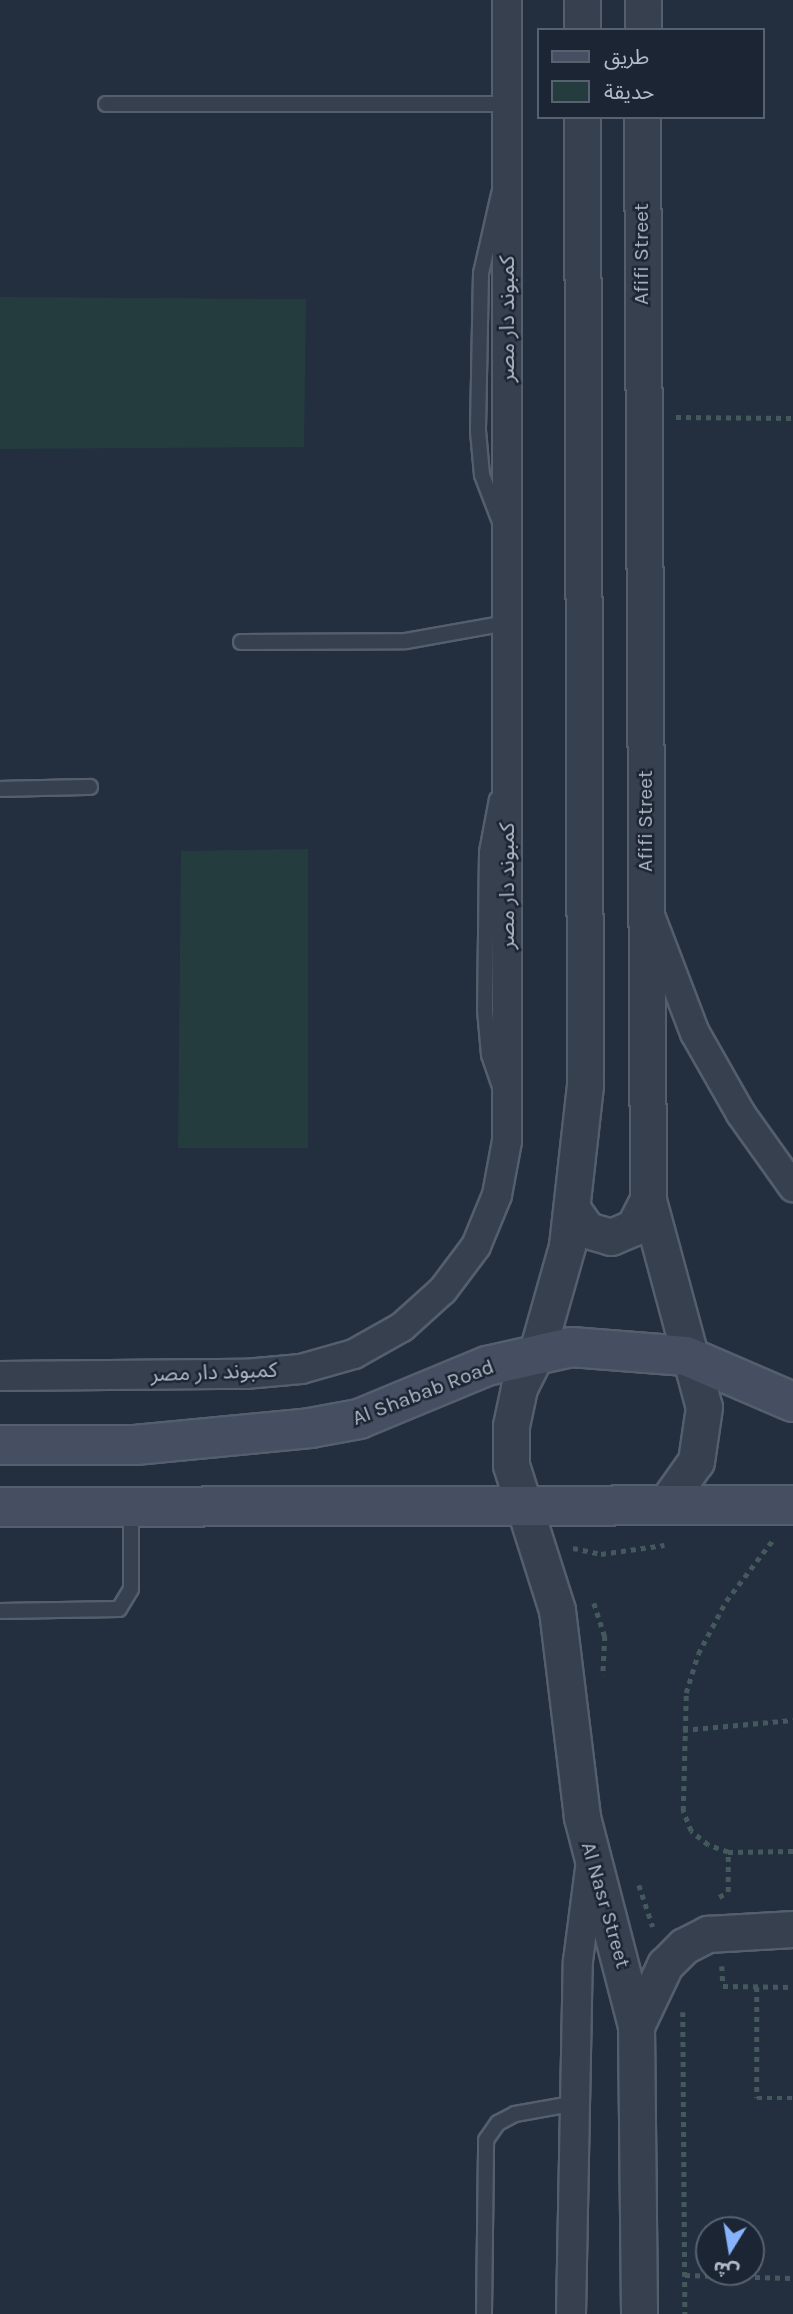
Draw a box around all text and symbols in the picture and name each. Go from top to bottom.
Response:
legend [538,28,765,119]
text: طريق [604,45,649,69]
text: حديقة [604,80,654,104]
street label: Afifi Street [628,203,654,305]
street label: كمبوند دار مصر [494,256,520,382]
street label: Afifi Street [632,770,658,872]
street label: كمبوند دار مصر [494,823,520,949]
street label: Al Shabab Road [349,1353,497,1431]
street label: كمبوند دار مصر [150,1357,278,1387]
street label: Al Nasr Street [576,1839,636,1971]
north arrow [695,2216,765,2286]
text: ش [711,2256,741,2283]

